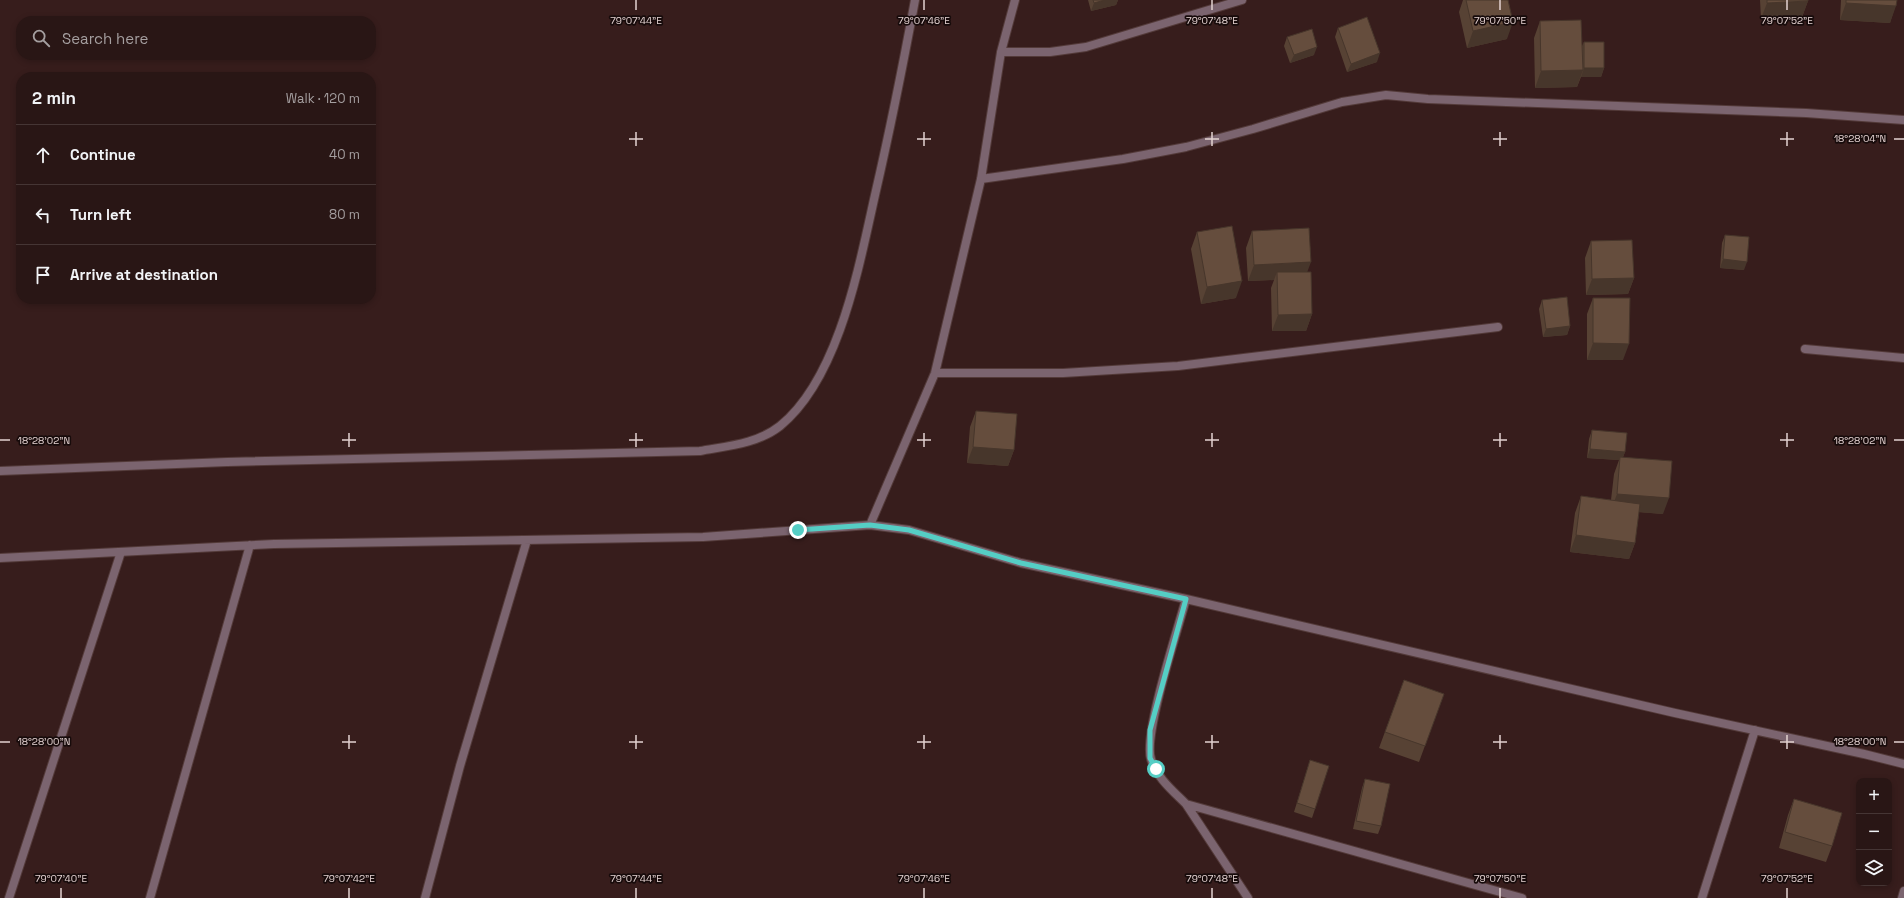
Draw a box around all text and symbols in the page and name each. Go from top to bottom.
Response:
text: 79°07'44"E [610,14,662,27]
text: 79°07'46"E [898,14,950,27]
text: 79°07'48"E [1186,14,1238,27]
text: 79°07'50"E [1474,14,1526,27]
text: 79°07'52"E [1761,14,1813,27]
search box [16,16,376,60]
icon: search [30,27,52,49]
text: Search here [62,29,148,48]
text: 2 min [32,87,76,109]
text: Walk · 120 m [286,90,360,107]
text: 18°28'04"N [1834,132,1886,145]
icon: ahead [32,144,54,166]
text: Continue [70,145,136,164]
text: 40 m [329,146,360,163]
icon: left [32,204,54,226]
text: Turn left [70,205,132,224]
text: 80 m [329,206,360,223]
icon: arrive [32,264,54,286]
text: Arrive at destination [70,265,218,284]
text: 18°28'02"N [18,434,70,447]
text: 18°28'02"N [1834,434,1886,447]
route end [789,521,807,539]
text: 18°28'00"N [18,735,70,748]
text: 18°28'00"N [1834,735,1886,748]
route start [1147,760,1165,778]
map controls [1856,778,1892,886]
button: + [1856,778,1892,814]
button: − [1856,814,1892,850]
button: layers [1856,850,1892,886]
text: 79°07'40"E [35,872,87,885]
text: 79°07'42"E [323,872,375,885]
text: 79°07'44"E [610,872,662,885]
text: 79°07'46"E [898,872,950,885]
text: 79°07'48"E [1186,872,1238,885]
text: 79°07'50"E [1474,872,1526,885]
text: 79°07'52"E [1761,872,1813,885]

